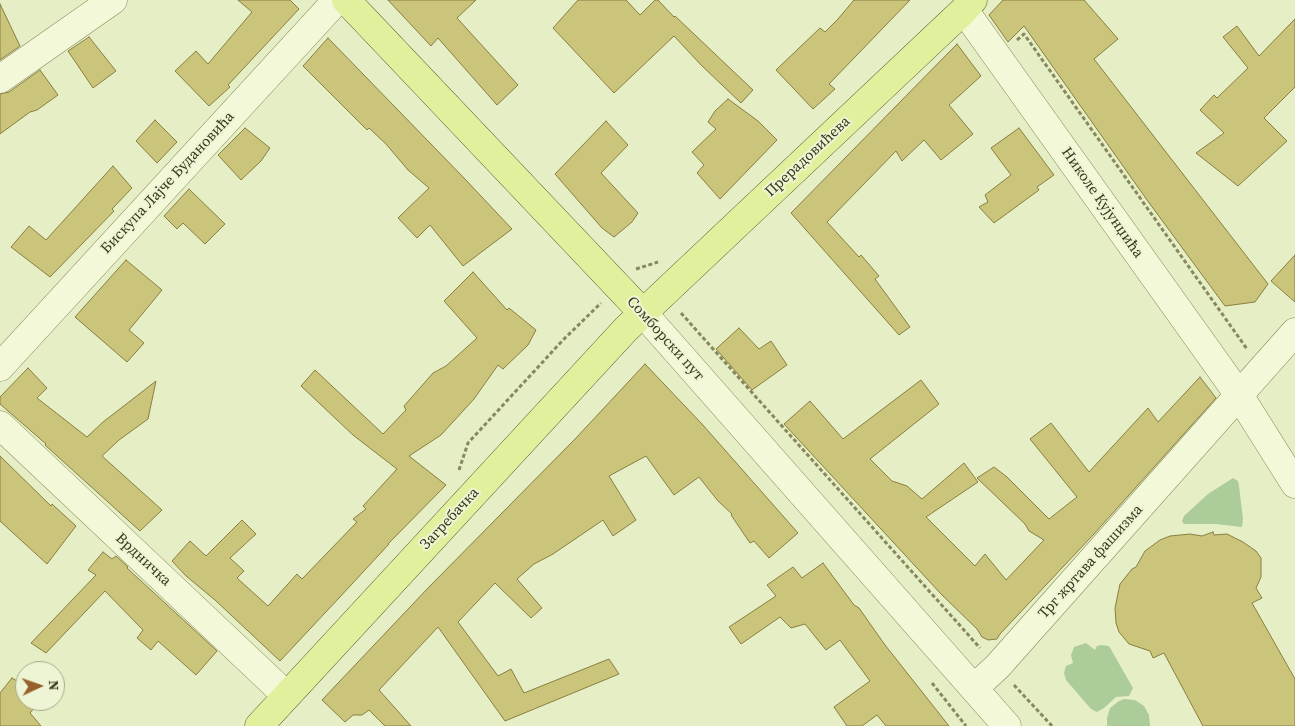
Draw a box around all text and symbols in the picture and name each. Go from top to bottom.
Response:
street label: Бискупа Лајче Будановића [97,108,239,258]
street label: Прерадовићева [762,113,854,201]
street label: Николе Кујунџића [1057,144,1147,262]
street label: Сомборски пут [622,293,708,385]
street label: Загребачка [417,484,483,554]
street label: Трг жртава фашизма [1035,501,1147,623]
street label: Врдничка [111,530,175,590]
north arrow [15,661,65,711]
text: N [44,680,64,691]

